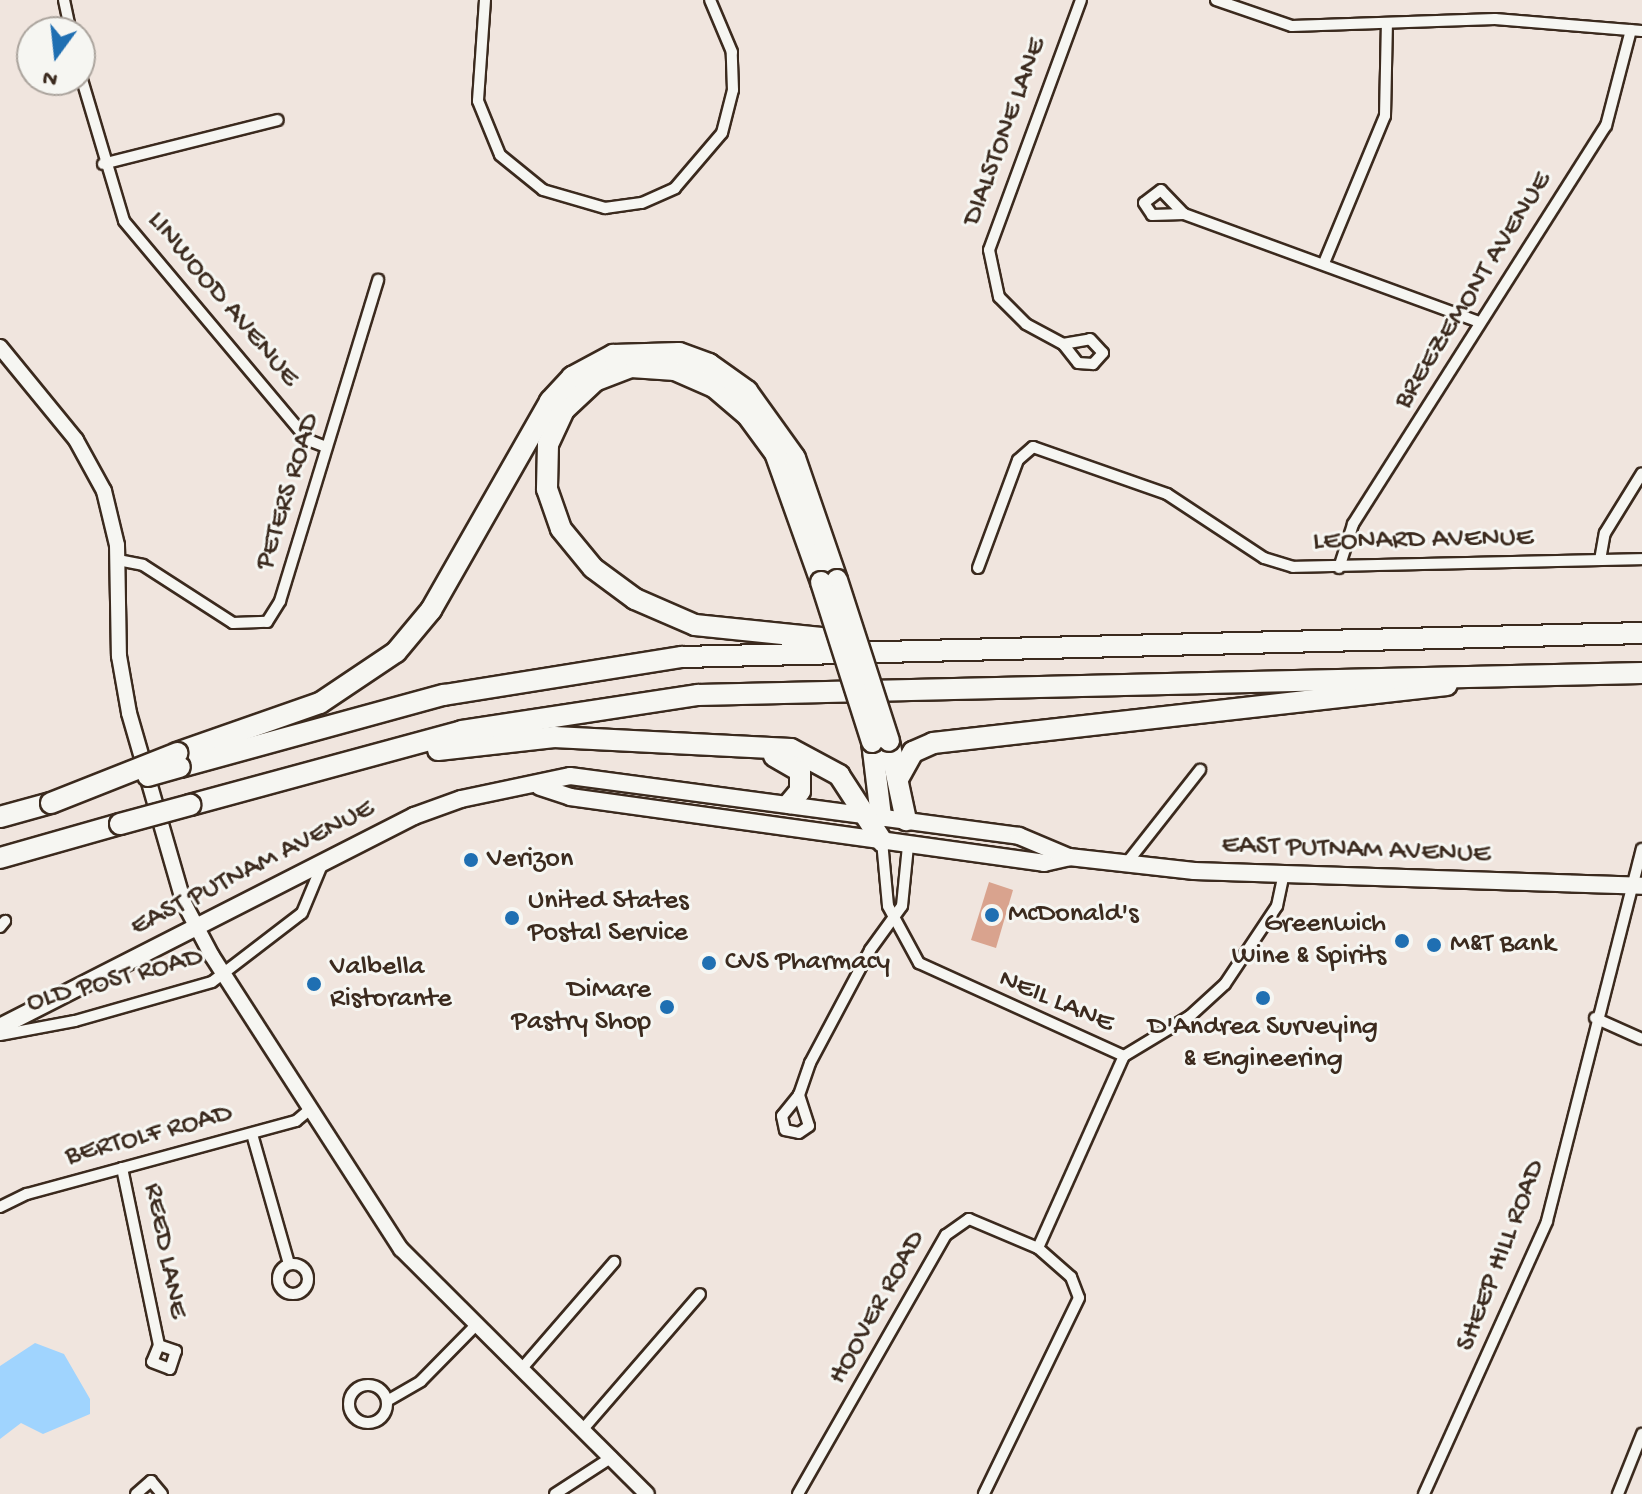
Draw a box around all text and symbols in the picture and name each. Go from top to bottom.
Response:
north arrow [16,16,96,96]
street label: DIALSTONE LANE [956,34,1056,230]
text: N [40,63,61,92]
street label: BREEZEMONT AVENUE [1387,166,1561,416]
street label: LINWOOD AVENUE [139,205,305,395]
street label: PETERS ROAD [249,410,329,574]
street label: LEONARD AVENUE [1313,522,1533,560]
street label: EAST PUTNAM AVENUE [126,793,380,945]
street label: EAST PUTNAM AVENUE [1221,830,1491,872]
place label: Verizon [487,843,573,877]
marker: Verizon [462,851,480,869]
place label: United States Postal Service [528,885,689,951]
place label: McDonald's [1008,898,1139,932]
marker: McDonald's [983,906,1001,924]
place label: Greenwich Wine & Spirits [1232,908,1386,974]
marker: United States Postal Service [503,909,521,927]
place label: M&T Bank [1450,928,1555,962]
marker: Greenwich Wine & Spirits [1393,932,1411,950]
marker: M&T Bank [1425,936,1443,954]
street label: OLD POST ROAD [23,941,207,1021]
place label: CVS Pharmacy [725,946,890,980]
place label: Valbella Ristorante [330,951,452,1017]
marker: CVS Pharmacy [700,954,718,972]
street label: NEIL LANE [993,963,1119,1041]
place label: DiMare Pastry Shop [512,974,651,1040]
marker: Valbella Ristorante [305,975,323,993]
marker: D'Andrea Surveying & Engineering [1254,989,1272,1007]
marker: DiMare Pastry Shop [658,998,676,1016]
place label: D'Andrea Surveying & Engineering [1148,1011,1378,1077]
street label: BERTOLF ROAD [62,1098,236,1174]
street label: SHEEP HILL ROAD [1450,1156,1554,1356]
street label: REED LANE [134,1181,194,1321]
street label: HOOVER ROAD [822,1225,934,1391]

